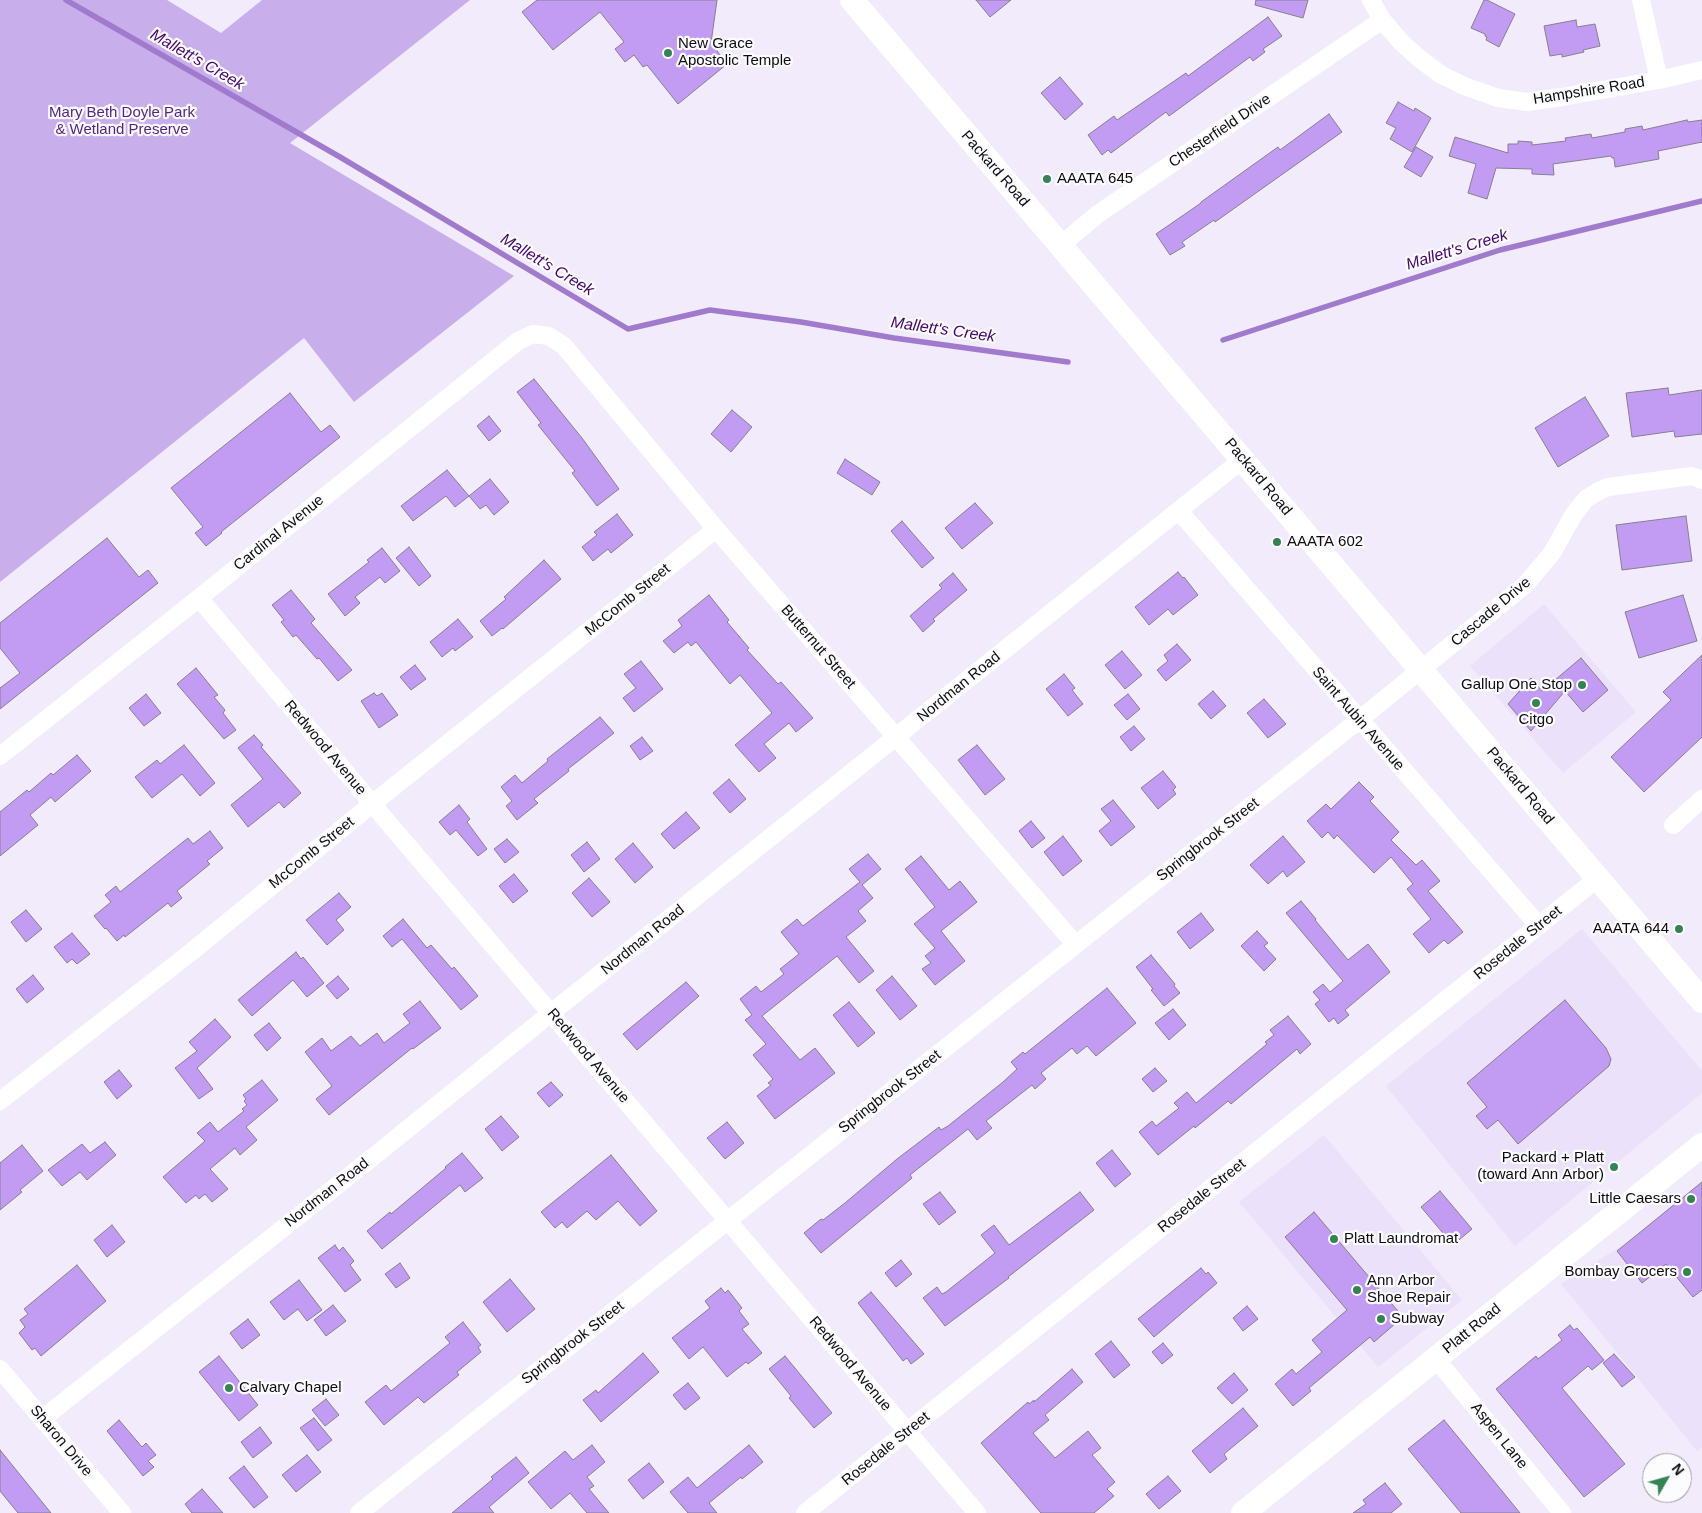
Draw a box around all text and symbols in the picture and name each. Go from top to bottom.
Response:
water label: Mallett's Creek [147,25,247,95]
place label: New Grace Apostolic Temple [678,35,791,70]
marker: New Grace Apostolic Temple [662,47,674,59]
street label: Hampshire Road [1532,73,1646,109]
street label: Chesterfield Drive [1166,90,1274,172]
park label: Mary Beth Doyle Park & Wetland Preserve [49,104,195,139]
street label: Packard Road [957,127,1033,211]
place label: AAATA 645 [1057,170,1133,188]
marker: AAATA 645 [1041,173,1053,185]
water label: Mallett's Creek [1404,225,1510,275]
water label: Mallett's Creek [497,230,597,300]
water label: Mallett's Creek [890,313,996,347]
street label: Packard Road [1221,435,1295,519]
street label: Cardinal Avenue [230,491,328,575]
place label: AAATA 602 [1287,533,1363,551]
marker: AAATA 602 [1271,536,1283,548]
street label: McComb Street [582,560,674,640]
street label: Cascade Drive [1448,573,1534,651]
street label: Butternut Street [777,601,859,693]
street label: Nordman Road [914,648,1004,726]
street label: Saint Aubin Avenue [1308,663,1408,775]
place label: Gallup One Stop [1461,676,1572,694]
marker: Gallup One Stop [1576,679,1588,691]
street label: Redwood Avenue [280,697,370,799]
marker: Citgo [1530,697,1542,709]
place label: Citgo [1518,711,1554,729]
street label: Packard Road [1483,744,1557,828]
street label: Springbrook Street [1153,794,1263,886]
street label: McComb Street [266,813,358,893]
street label: Nordman Road [598,901,688,979]
street label: Rosedale Street [1471,902,1565,984]
place label: AAATA 644 [1593,920,1669,938]
marker: AAATA 644 [1673,923,1685,935]
street label: Redwood Avenue [543,1005,633,1107]
street label: Springbrook Street [835,1046,945,1138]
place label: Packard + Platt (toward Ann Arbor) [1477,1149,1604,1184]
street label: Nordman Road [281,1155,373,1231]
street label: Rosedale Street [1155,1155,1249,1237]
marker: Packard + Platt (toward Ann Arbor) [1608,1161,1620,1173]
place label: Little Caesars [1589,1190,1681,1208]
marker: Little Caesars [1685,1193,1697,1205]
place label: Platt Laundromat [1344,1230,1458,1248]
marker: Platt Laundromat [1328,1233,1340,1245]
place label: Bombay Grocers [1564,1263,1677,1281]
marker: Bombay Grocers [1681,1266,1693,1278]
place label: Ann Arbor Shoe Repair [1367,1272,1450,1307]
marker: Ann Arbor Shoe Repair [1351,1284,1363,1296]
street label: Springbrook Street [518,1297,628,1389]
street label: Platt Road [1439,1300,1505,1358]
place label: Subway [1391,1310,1444,1328]
street label: Redwood Avenue [805,1313,895,1415]
marker: Subway [1375,1313,1387,1325]
place label: Calvary Chapel [239,1379,342,1397]
marker: Calvary Chapel [223,1382,235,1394]
street label: Aspen Lane [1467,1399,1531,1473]
street label: Sharon Drive [26,1402,96,1480]
street label: Rosedale Street [839,1408,933,1490]
north arrow [1642,1453,1692,1503]
text: N [1669,1460,1687,1478]

